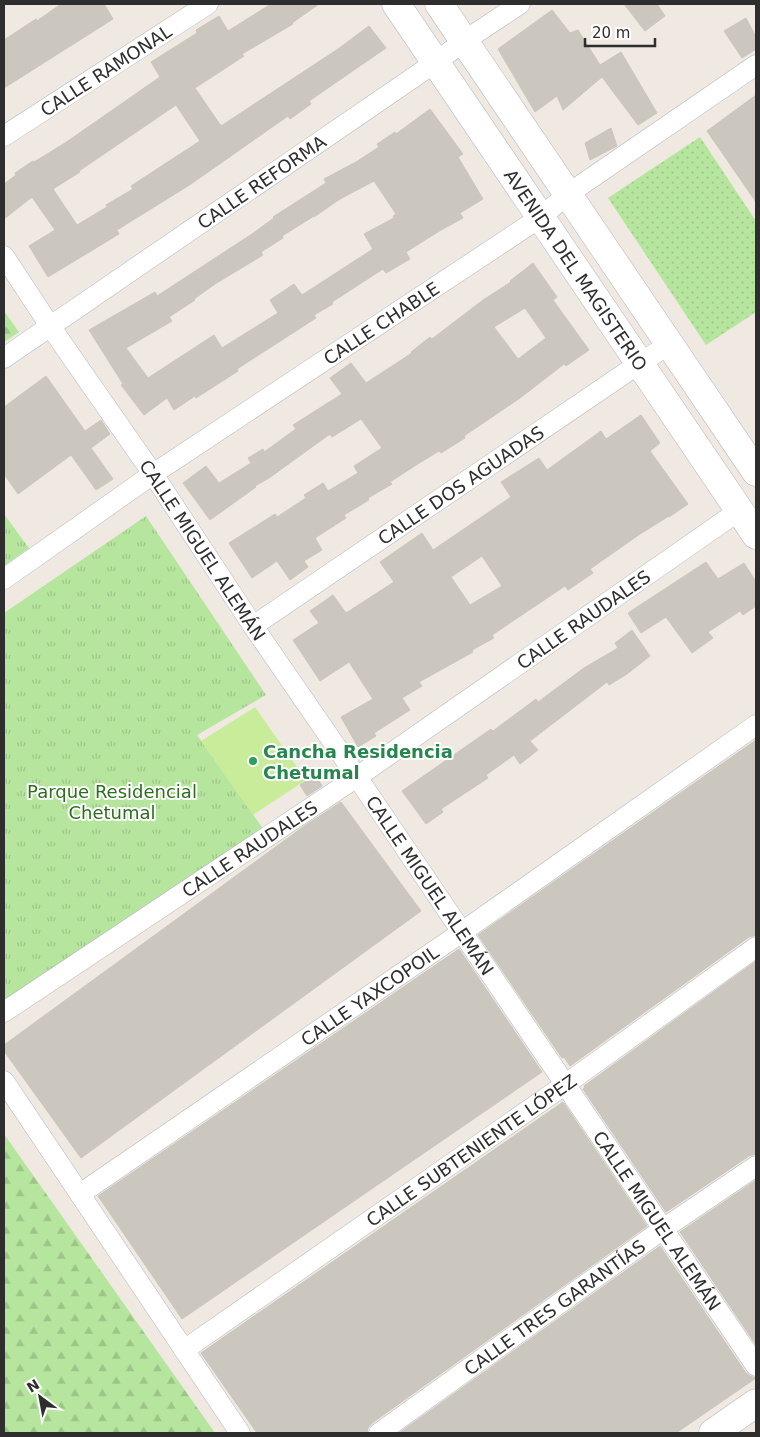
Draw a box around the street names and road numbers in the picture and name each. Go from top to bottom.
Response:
street label: CALLE RAMONAL [36,20,175,120]
street label: CALLE REFORMA [193,130,330,233]
street label: AVENIDA DEL MAGISTERIO [500,165,652,374]
street label: CALLE CHABLE [319,277,443,369]
street label: CALLE DOS AGUADAS [374,421,548,549]
street label: CALLE MIGUEL ALEMÁN [136,456,270,644]
street label: CALLE RAUDALES [513,565,654,673]
street label: CALLE MIGUEL ALEMÁN [362,791,498,979]
street label: CALLE RAUDALES [178,796,321,901]
street label: CALLE YAXCOPOIL [297,941,442,1050]
street label: CALLE SUBTENIENTE LÓPEZ [362,1070,580,1230]
street label: CALLE MIGUEL ALEMÁN [589,1127,726,1314]
street label: CALLE TRES GARANTÍAS [460,1235,649,1379]

